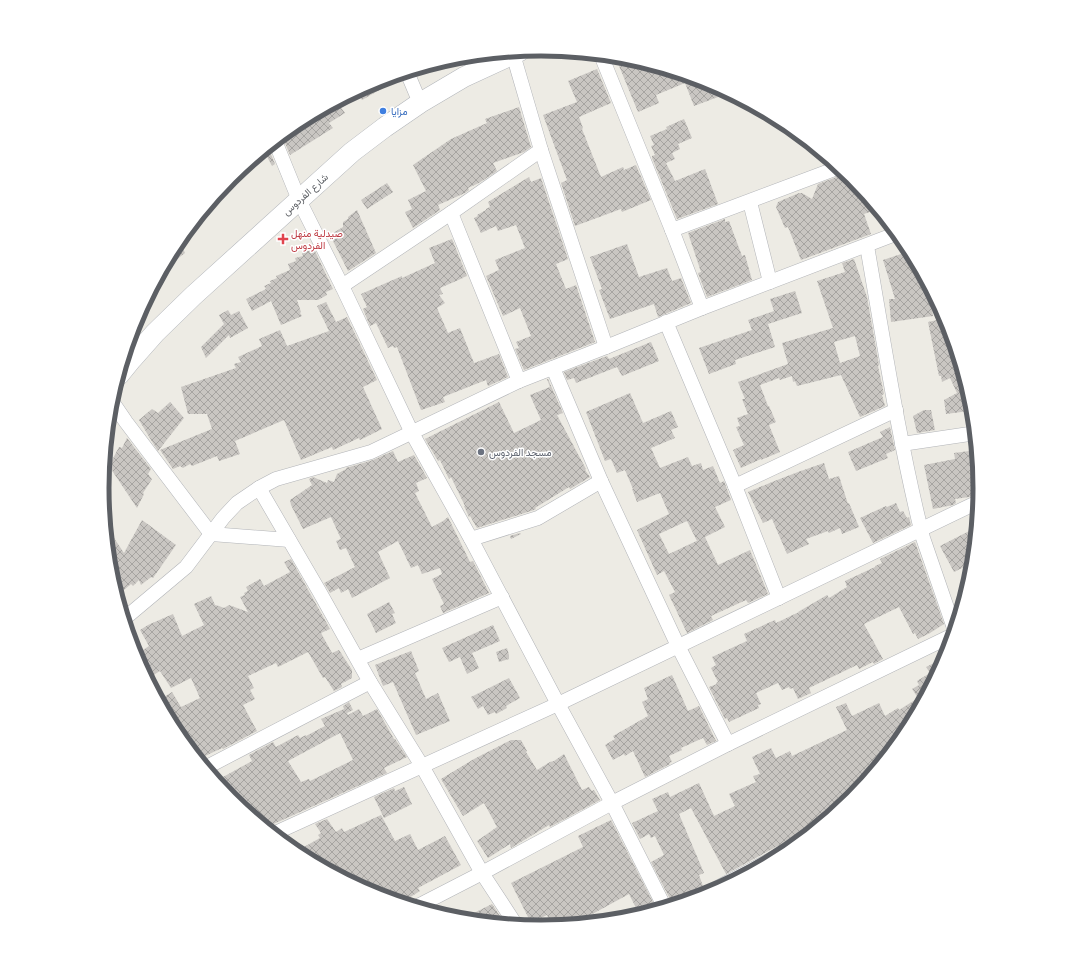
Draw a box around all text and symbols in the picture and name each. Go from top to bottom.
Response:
marker: مزايا [378,106,388,116]
place label: مزايا [391,106,408,118]
street label: شارع الفردوس [281,171,331,218]
place label: صيدلية منهل الفردوس [291,228,343,252]
marker: صيدلية منهل الفردوس [278,234,288,244]
marker: مسجد الفردوس [476,447,486,457]
place label: مسجد الفردوس [489,447,552,459]

